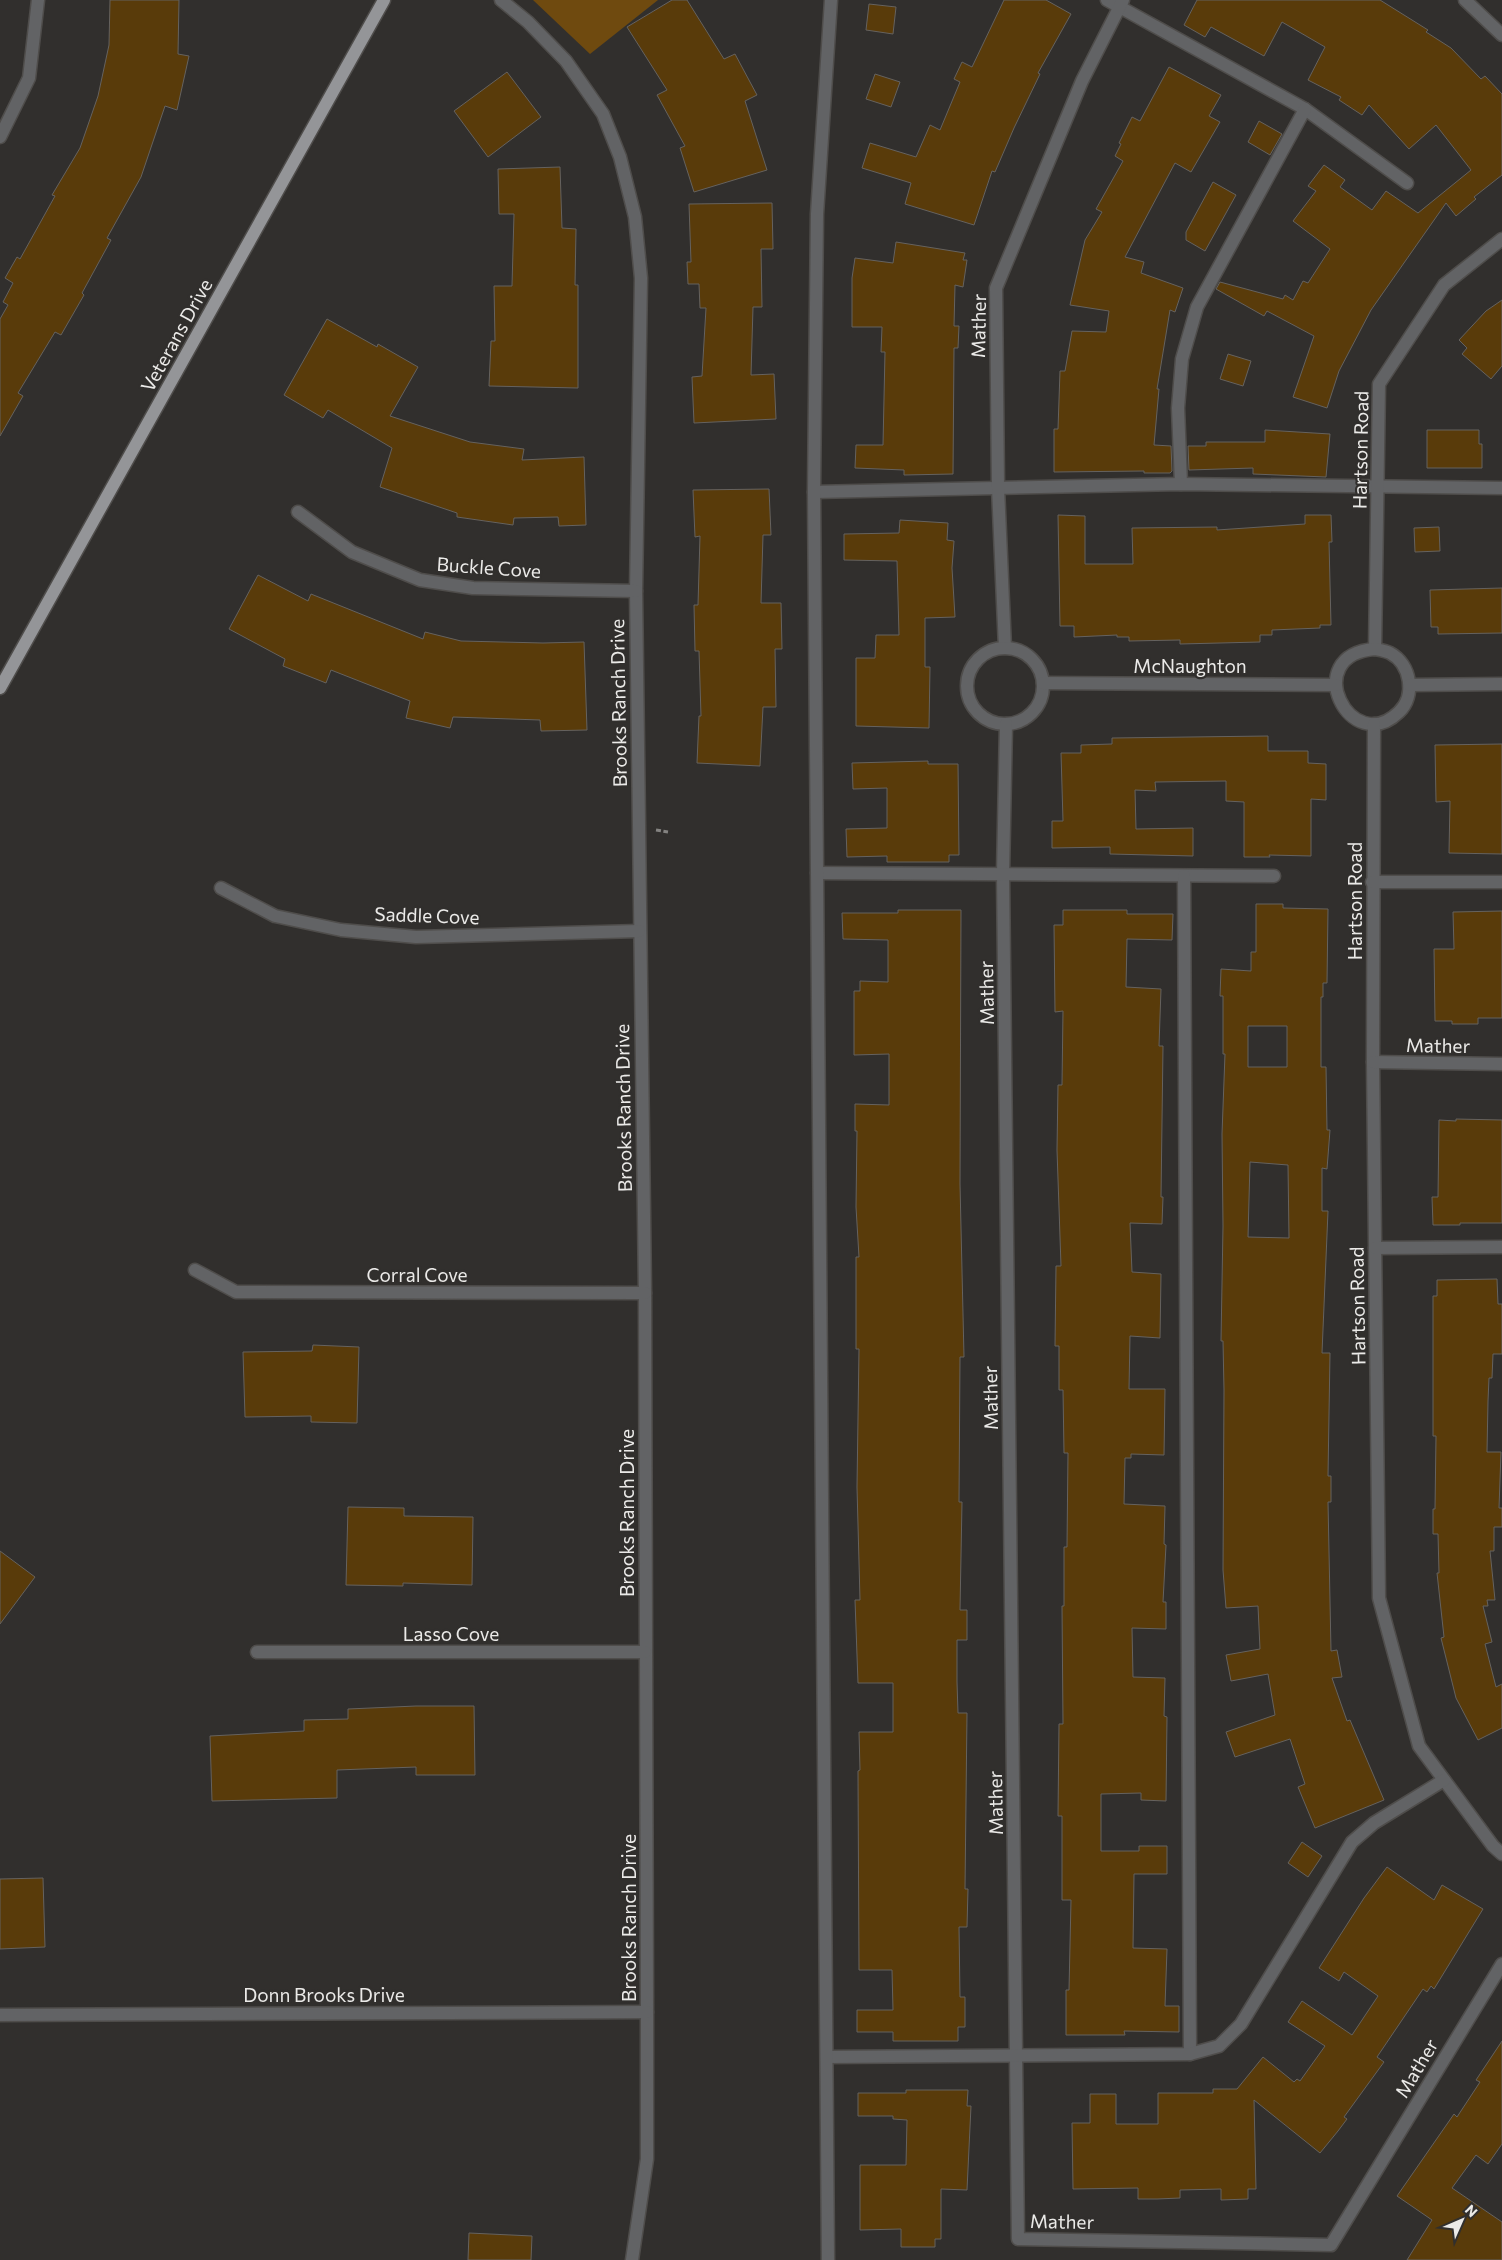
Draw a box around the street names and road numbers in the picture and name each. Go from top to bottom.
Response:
street label: Veterans Drive [135,274,217,396]
street label: Mather [966,293,990,358]
street label: Hartson Road [1347,391,1373,509]
street label: Buckle Cove [436,552,542,582]
street label: Brooks Ranch Drive [605,619,631,787]
street label: McNaughton [1133,654,1247,677]
street label: Hartson Road [1343,842,1366,960]
street label: Saddle Cove [374,902,480,928]
street label: Mather [974,960,998,1025]
street label: Brooks Ranch Drive [610,1024,636,1192]
street label: Mather [1406,1033,1471,1057]
street label: Hartson Road [1344,1247,1370,1365]
street label: Corral Cove [366,1263,468,1286]
street label: Mather [978,1365,1002,1430]
street label: Brooks Ranch Drive [615,1429,638,1597]
street label: Lasso Cove [403,1622,499,1645]
street label: Mather [983,1770,1007,1835]
street label: Brooks Ranch Drive [617,1834,640,2002]
street label: Donn Brooks Drive [243,1983,405,2006]
street label: Mather [1390,2034,1443,2101]
street label: Mather [1030,2209,1095,2233]

